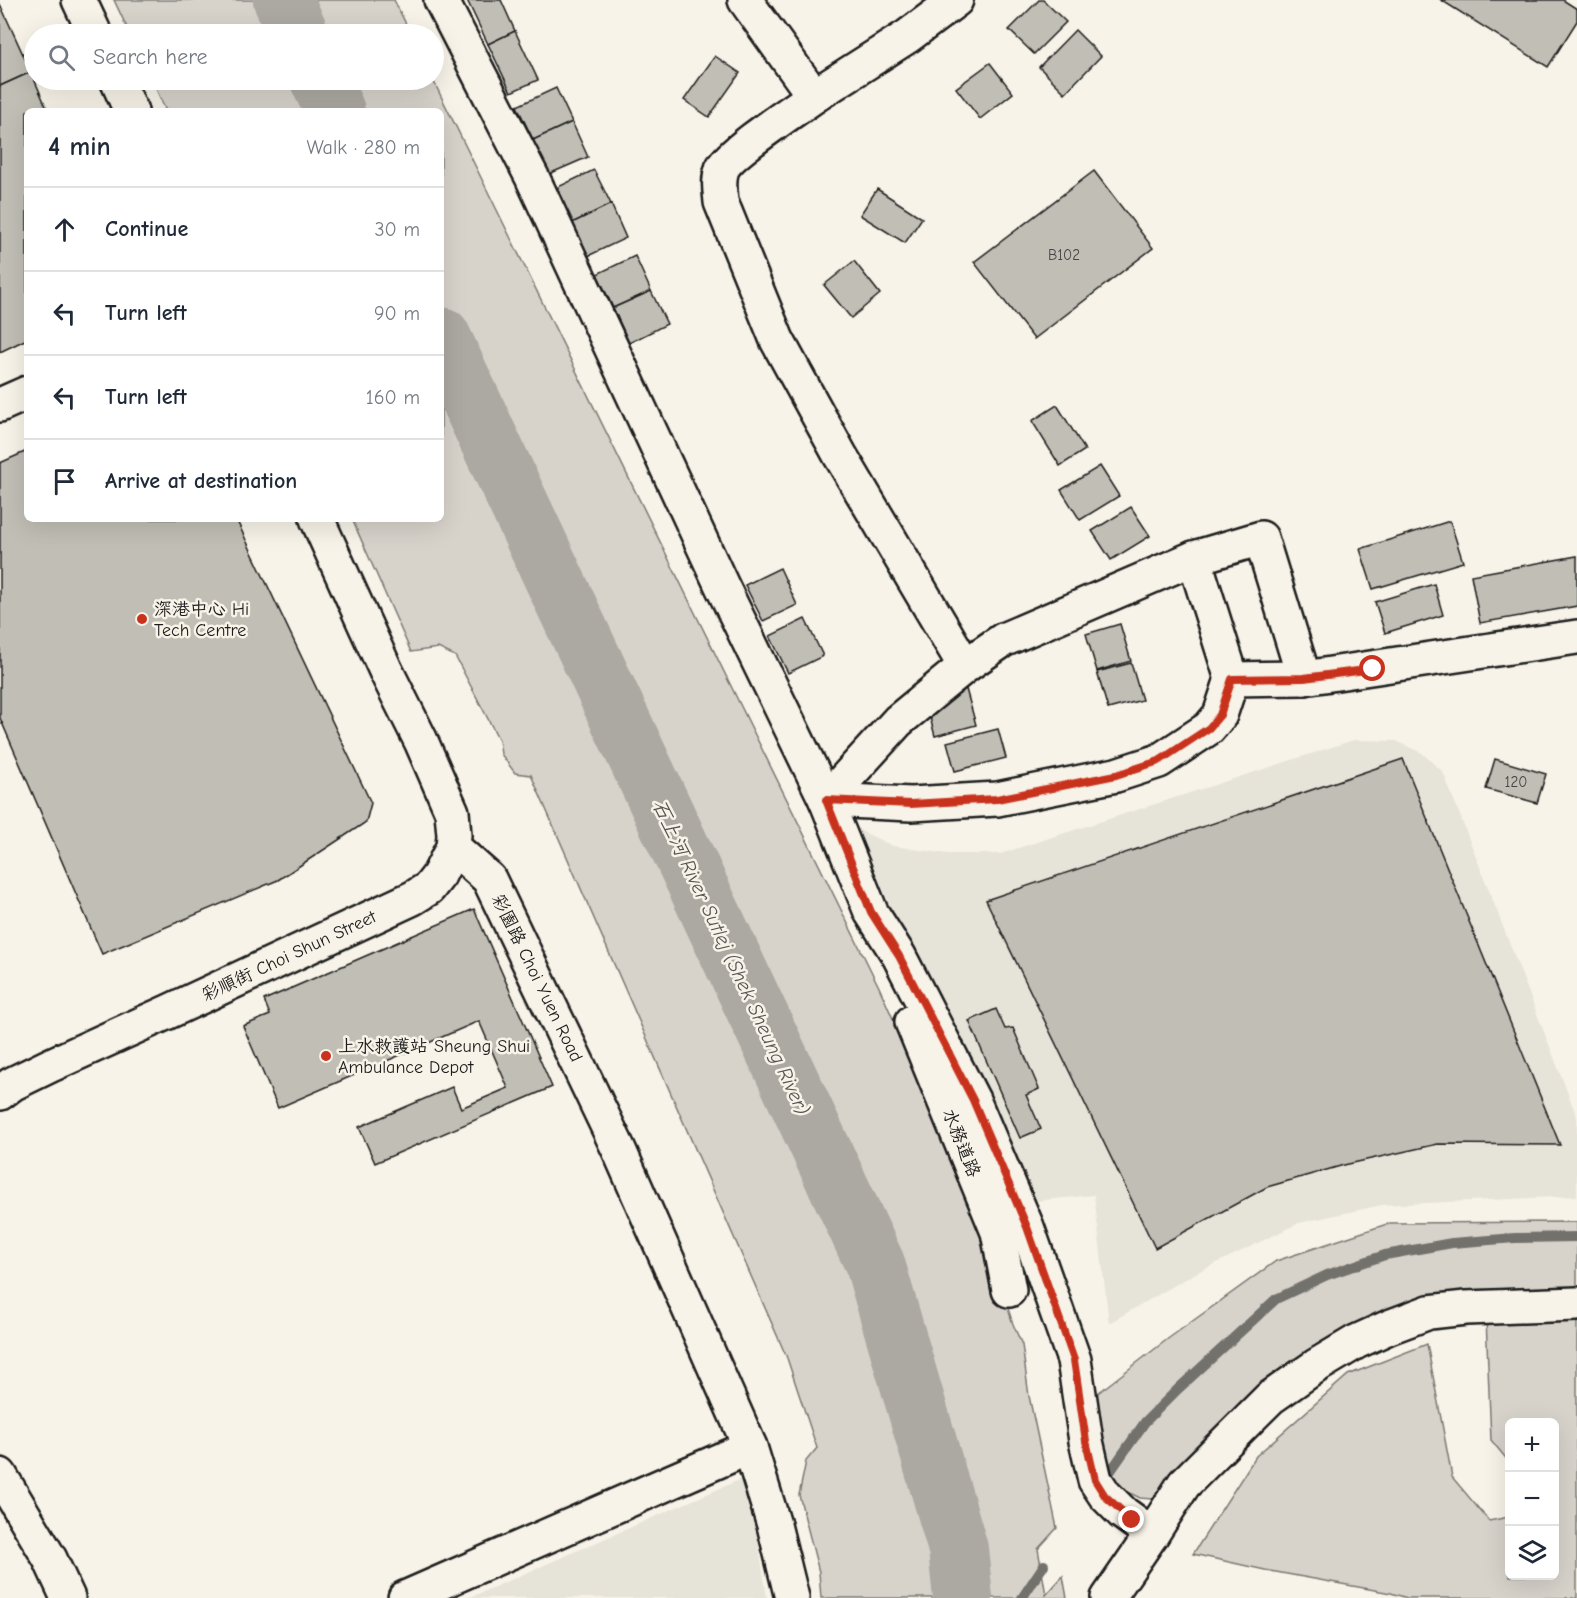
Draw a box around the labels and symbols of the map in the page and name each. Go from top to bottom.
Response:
house number: B102 [1048,246,1080,264]
place label: 深港中心 Hi Tech Centre [154,599,249,641]
marker: 深港中心 Hi Tech Centre [135,612,149,626]
route start [1359,655,1385,681]
house number: 120 [1505,773,1527,791]
water label: 石上河 River Sutlej (Shek Sheung River) [648,796,814,1118]
street label: 彩園路 Choi Yuen Road [487,891,587,1065]
street label: 彩順街 Choi Shun Street [198,906,380,1006]
place label: 上水救護站 Sheung Shui Ambulance Depot [338,1036,530,1078]
marker: 上水救護站 Sheung Shui Ambulance Depot [319,1049,333,1063]
street label: 水務道路 [938,1106,984,1180]
route end [1118,1506,1144,1532]

